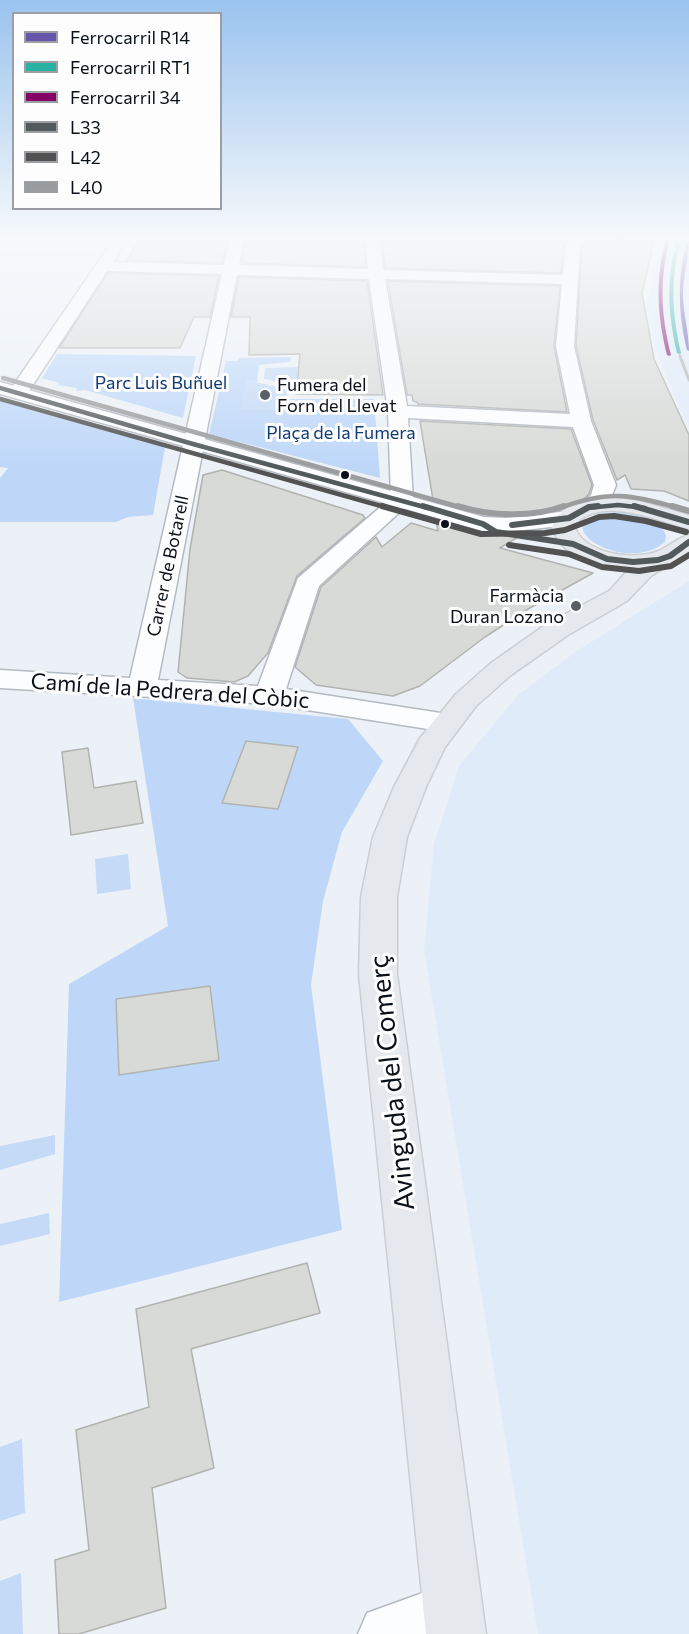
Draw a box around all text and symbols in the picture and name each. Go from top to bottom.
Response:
legend [12,12,222,210]
text: Ferrocarril R14 [70,26,190,48]
text: Ferrocarril RT1 [70,56,191,78]
text: Ferrocarril 34 [70,86,181,108]
text: L33 [70,116,101,138]
text: L42 [70,146,101,168]
text: L40 [70,176,103,198]
park label: Parc Luis Buñuel [95,372,227,394]
place label: Fumera del Forn del Llevat [277,374,397,416]
marker: Fumera del Forn del Llevat [258,388,272,402]
park label: Plaça de la Fumera [266,422,416,444]
unlabelled marker [339,469,351,481]
street label: Carrer de Botarell [142,493,194,639]
unlabelled marker [439,518,451,530]
place label: Farmàcia Duran Lozano [450,585,564,628]
marker: Farmàcia Duran Lozano [569,599,583,613]
street label: Camí de la Pedrera del Còbic [30,668,310,714]
street label: Avinguda del Comerç [362,954,422,1212]

